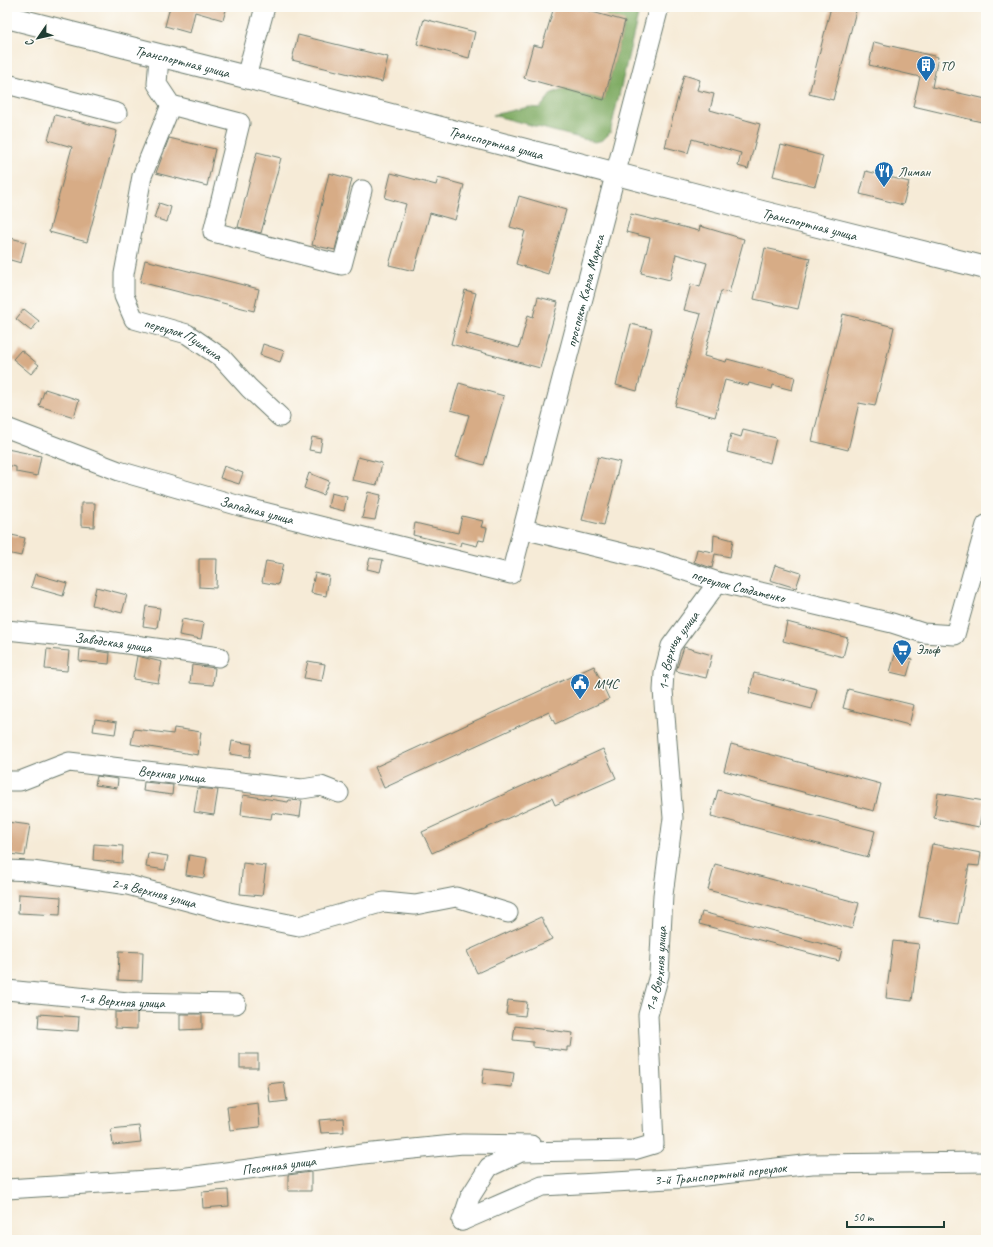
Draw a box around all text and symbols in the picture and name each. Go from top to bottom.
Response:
north arrow [18,18,58,58]
text: С [22,36,37,50]
street label: Транспортная улица [133,42,232,82]
building icon: ТО [915,54,937,82]
place label: ТО [940,57,955,74]
street label: Транспортная улица [447,122,546,164]
restaurant icon: Лиман [873,160,895,188]
place label: Лиман [898,163,932,180]
street label: Транспортная улица [761,204,860,245]
street label: проспект Карла Маркса [563,232,609,349]
street label: переулок Пушкина [142,314,226,365]
street label: Западная улица [218,493,296,528]
street label: переулок Солдатенко [689,566,789,607]
street label: 1-я Верхняя улица [655,607,703,691]
street label: Заводская улица [74,629,154,657]
supermarket icon: Эльф [891,638,913,666]
place label: Эльф [916,641,940,658]
public building icon: МЧС [569,672,591,700]
place label: МЧС [594,675,621,692]
street label: Верхняя улица [137,762,207,787]
street label: 2-я Верхняя улица [111,875,199,912]
street label: 1-я Верхняя улица [641,925,670,1014]
street label: 1-я Верхняя улица [77,989,166,1012]
street label: Песочная улица [241,1152,318,1179]
street label: 3-й Транспортный переулок [654,1159,789,1189]
scale bar [847,1203,944,1229]
text: 50 m [853,1209,875,1225]

